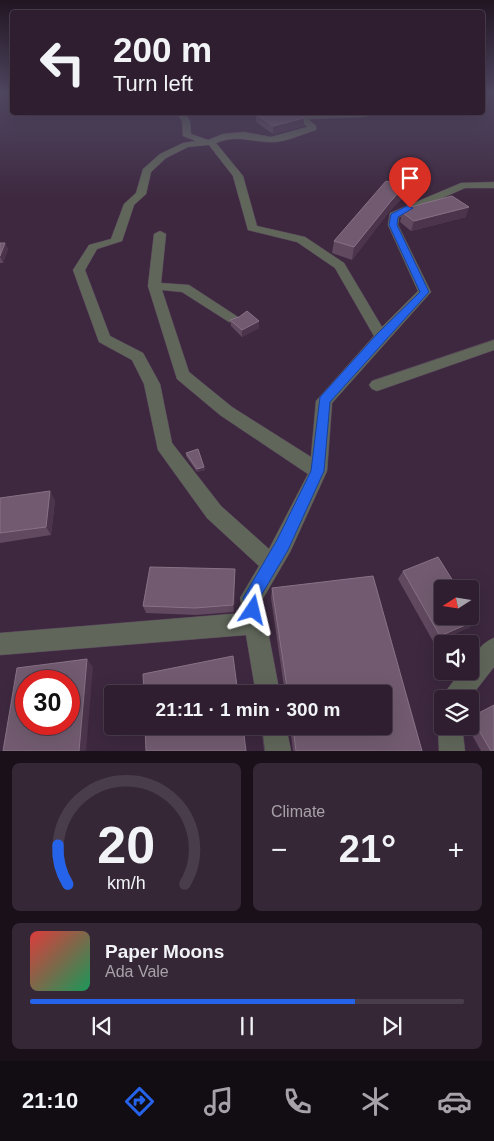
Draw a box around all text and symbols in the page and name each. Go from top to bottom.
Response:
icon: left [30,30,95,95]
text: 200 m [113,30,212,69]
text: Turn left [113,71,193,96]
pin [389,157,431,208]
icon: arrive [396,164,424,192]
north arrow [434,580,479,625]
map controls [434,580,479,735]
position arrow [226,583,278,635]
button: sound [434,635,479,680]
speed limit sign: 30 [15,670,80,735]
button: layers [434,690,479,735]
text: 21:11 · 1 min · 300 m [156,699,340,720]
text: Climate [271,803,325,820]
text: 20 [98,816,155,874]
text: 21° [339,828,396,870]
text: − [271,834,287,865]
text: + [448,834,464,865]
text: km/h [107,873,146,893]
text: Paper Moons [105,941,224,962]
text: Ada Vale [105,963,169,980]
icon: previous [88,1012,116,1040]
icon: pause [233,1012,261,1040]
icon: next [378,1012,406,1040]
icon: directions [122,1084,157,1119]
icon: music [201,1084,236,1119]
icon: phone [280,1084,315,1119]
icon: climate [358,1084,393,1119]
icon: car [437,1084,472,1119]
text: 21:10 [22,1088,78,1113]

